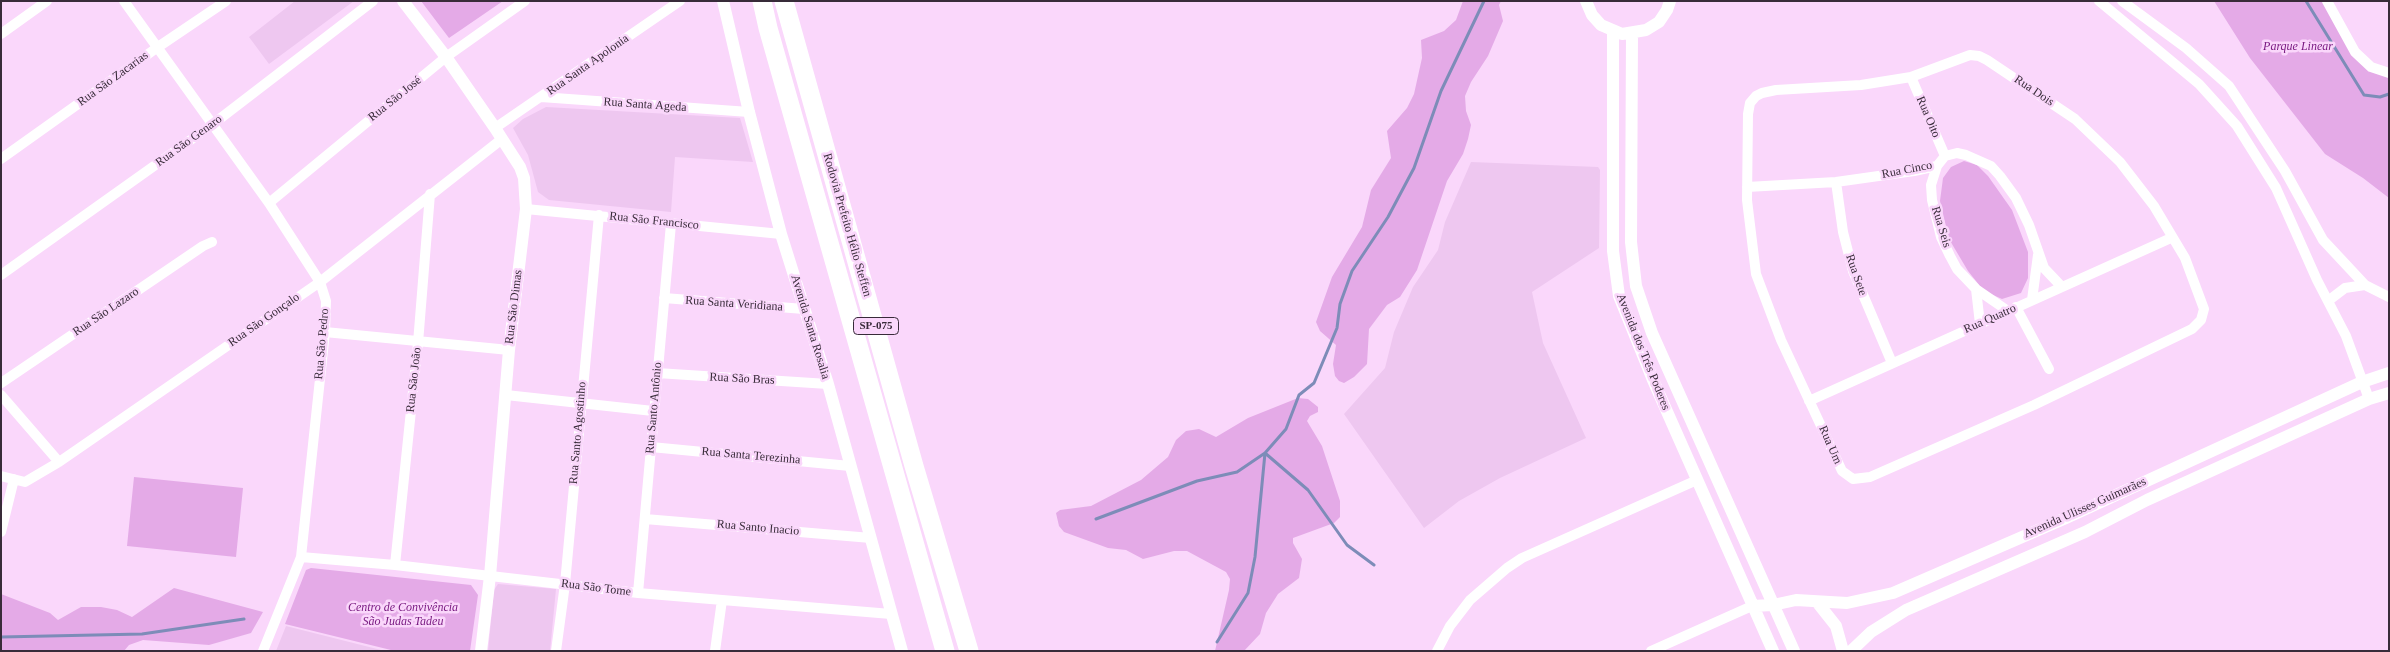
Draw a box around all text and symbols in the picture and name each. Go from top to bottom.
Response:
street label: Rua Santa Apolonia [544,31,632,99]
park label: Parque Linear [2263,40,2333,54]
street label: Rua São Zacarias [75,48,151,110]
street label: Rua Dois [2011,72,2057,110]
street label: Rua São José [366,73,424,125]
street label: Rua Oito [1913,94,1943,140]
street label: Rua Santa Ageda [603,95,687,115]
street label: Rua São Genaro [153,112,225,170]
street label: Rodovia Prefeito Hélio Steffen [820,152,874,298]
street label: Rua Cinco [1881,158,1933,182]
street label: Rua Seis [1928,205,1954,249]
street label: Rua São Francisco [609,209,699,233]
street label: Rua Sete [1842,252,1870,298]
street label: Rua São Dimas [502,269,526,345]
street label: Avenida Santa Rosalia [787,273,833,381]
street label: Rua São Lazaro [70,285,142,339]
street label: Rua São Gonçalo [225,290,303,350]
street label: Avenida dos Três Poderes [1613,292,1673,412]
street label: Rua Santa Veridiana [685,293,783,315]
street label: Rua Quatro [1962,301,2018,337]
street label: Rua São Pedro [312,308,332,380]
road number: SP-075 [854,318,898,334]
street label: Rua São João [403,347,425,413]
street label: Rua Santo Antônio [643,362,665,454]
street label: Rua São Bras [709,370,775,388]
street label: Rua Santo Agostinho [566,381,590,485]
street label: Rua Um [1815,424,1845,466]
street label: Rua Santa Terezinha [701,445,801,467]
street label: Avenida Ulisses Guimarães [2022,474,2148,542]
street label: Rua Santo Inacio [716,517,800,539]
street label: Rua São Tome [560,577,632,599]
park label: Centro de Convivência São Judas Tadeu [348,601,458,629]

